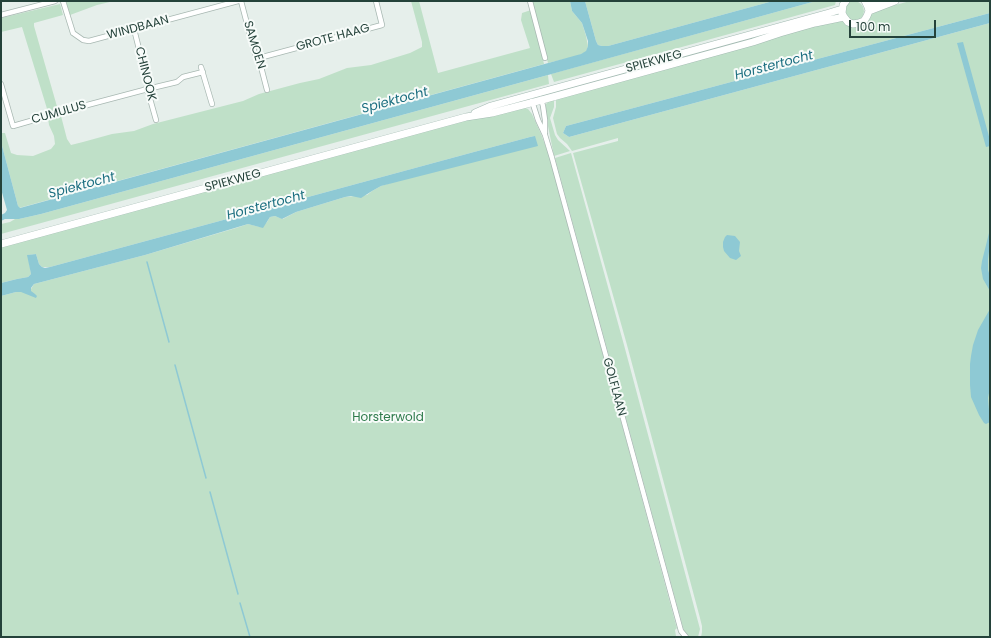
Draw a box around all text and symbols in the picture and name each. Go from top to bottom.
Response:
scale bar [851,12,938,38]
street label: WINDBAAN [105,13,171,43]
text: 100 m [856,18,890,35]
street label: SAMOEN [240,19,268,71]
street label: GROTE HAAG [295,21,371,55]
street label: CHINOOK [131,46,159,102]
street label: SPIEKWEG [624,48,684,76]
water label: Horstertocht [733,48,815,84]
water label: Spiektocht [360,85,430,117]
street label: CUMULUS [30,98,88,128]
street label: SPIEKWEG [203,167,263,195]
water label: Spiektocht [47,170,117,202]
water label: Horstertocht [225,188,307,224]
street label: GOLFLAAN [599,356,629,418]
park label: Horsterwold [352,411,424,425]

